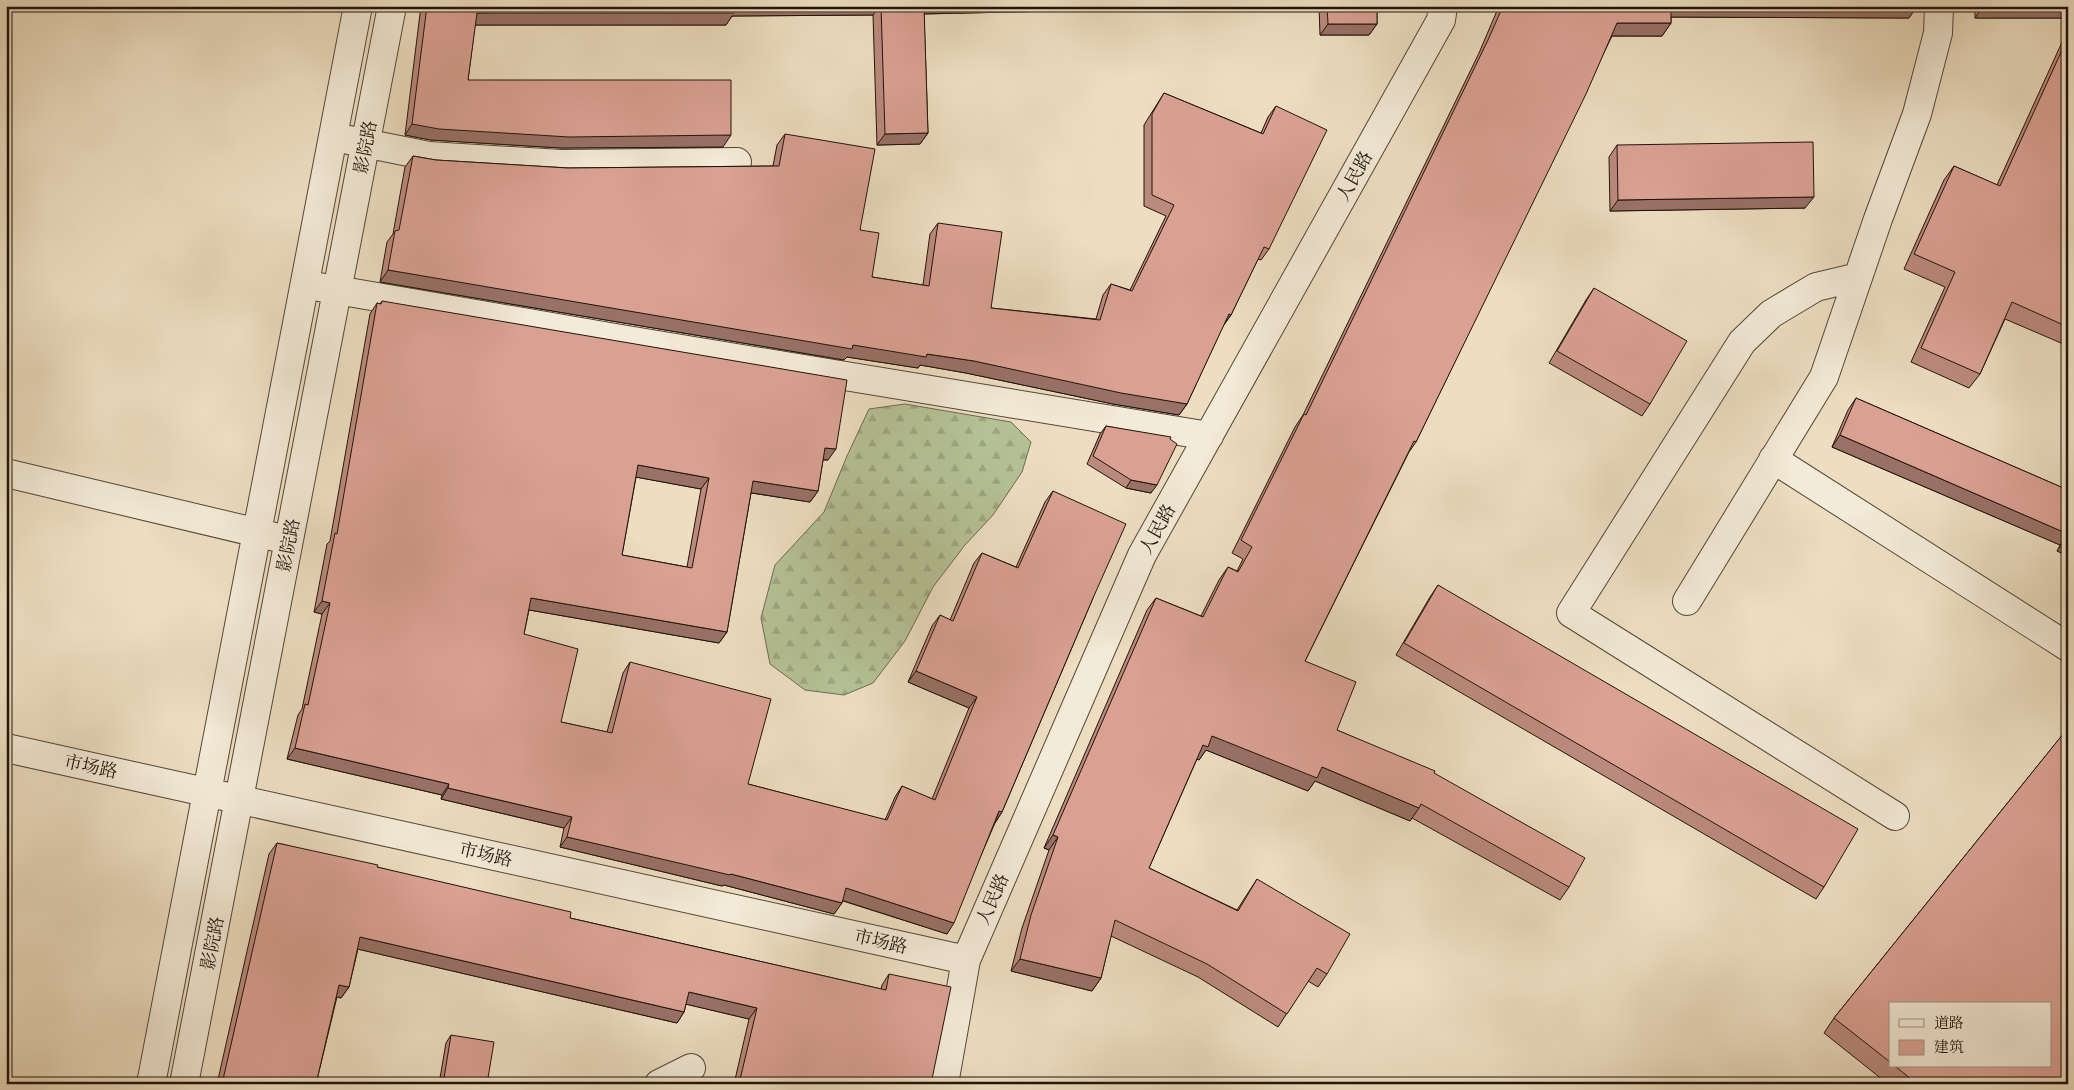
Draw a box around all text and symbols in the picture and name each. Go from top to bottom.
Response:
street label: 影院路 [349,118,381,176]
street label: 人民路 [1331,147,1377,205]
street label: 人民路 [1134,500,1180,558]
street label: 影院路 [272,516,304,574]
street label: 市场路 [62,749,120,783]
street label: 市场路 [457,837,515,871]
street label: 人民路 [971,870,1013,928]
street label: 影院路 [196,914,228,972]
street label: 市场路 [852,924,910,958]
legend [1889,1002,2052,1068]
text: 道路 [1934,1013,1964,1032]
text: 建筑 [1934,1037,1964,1056]

